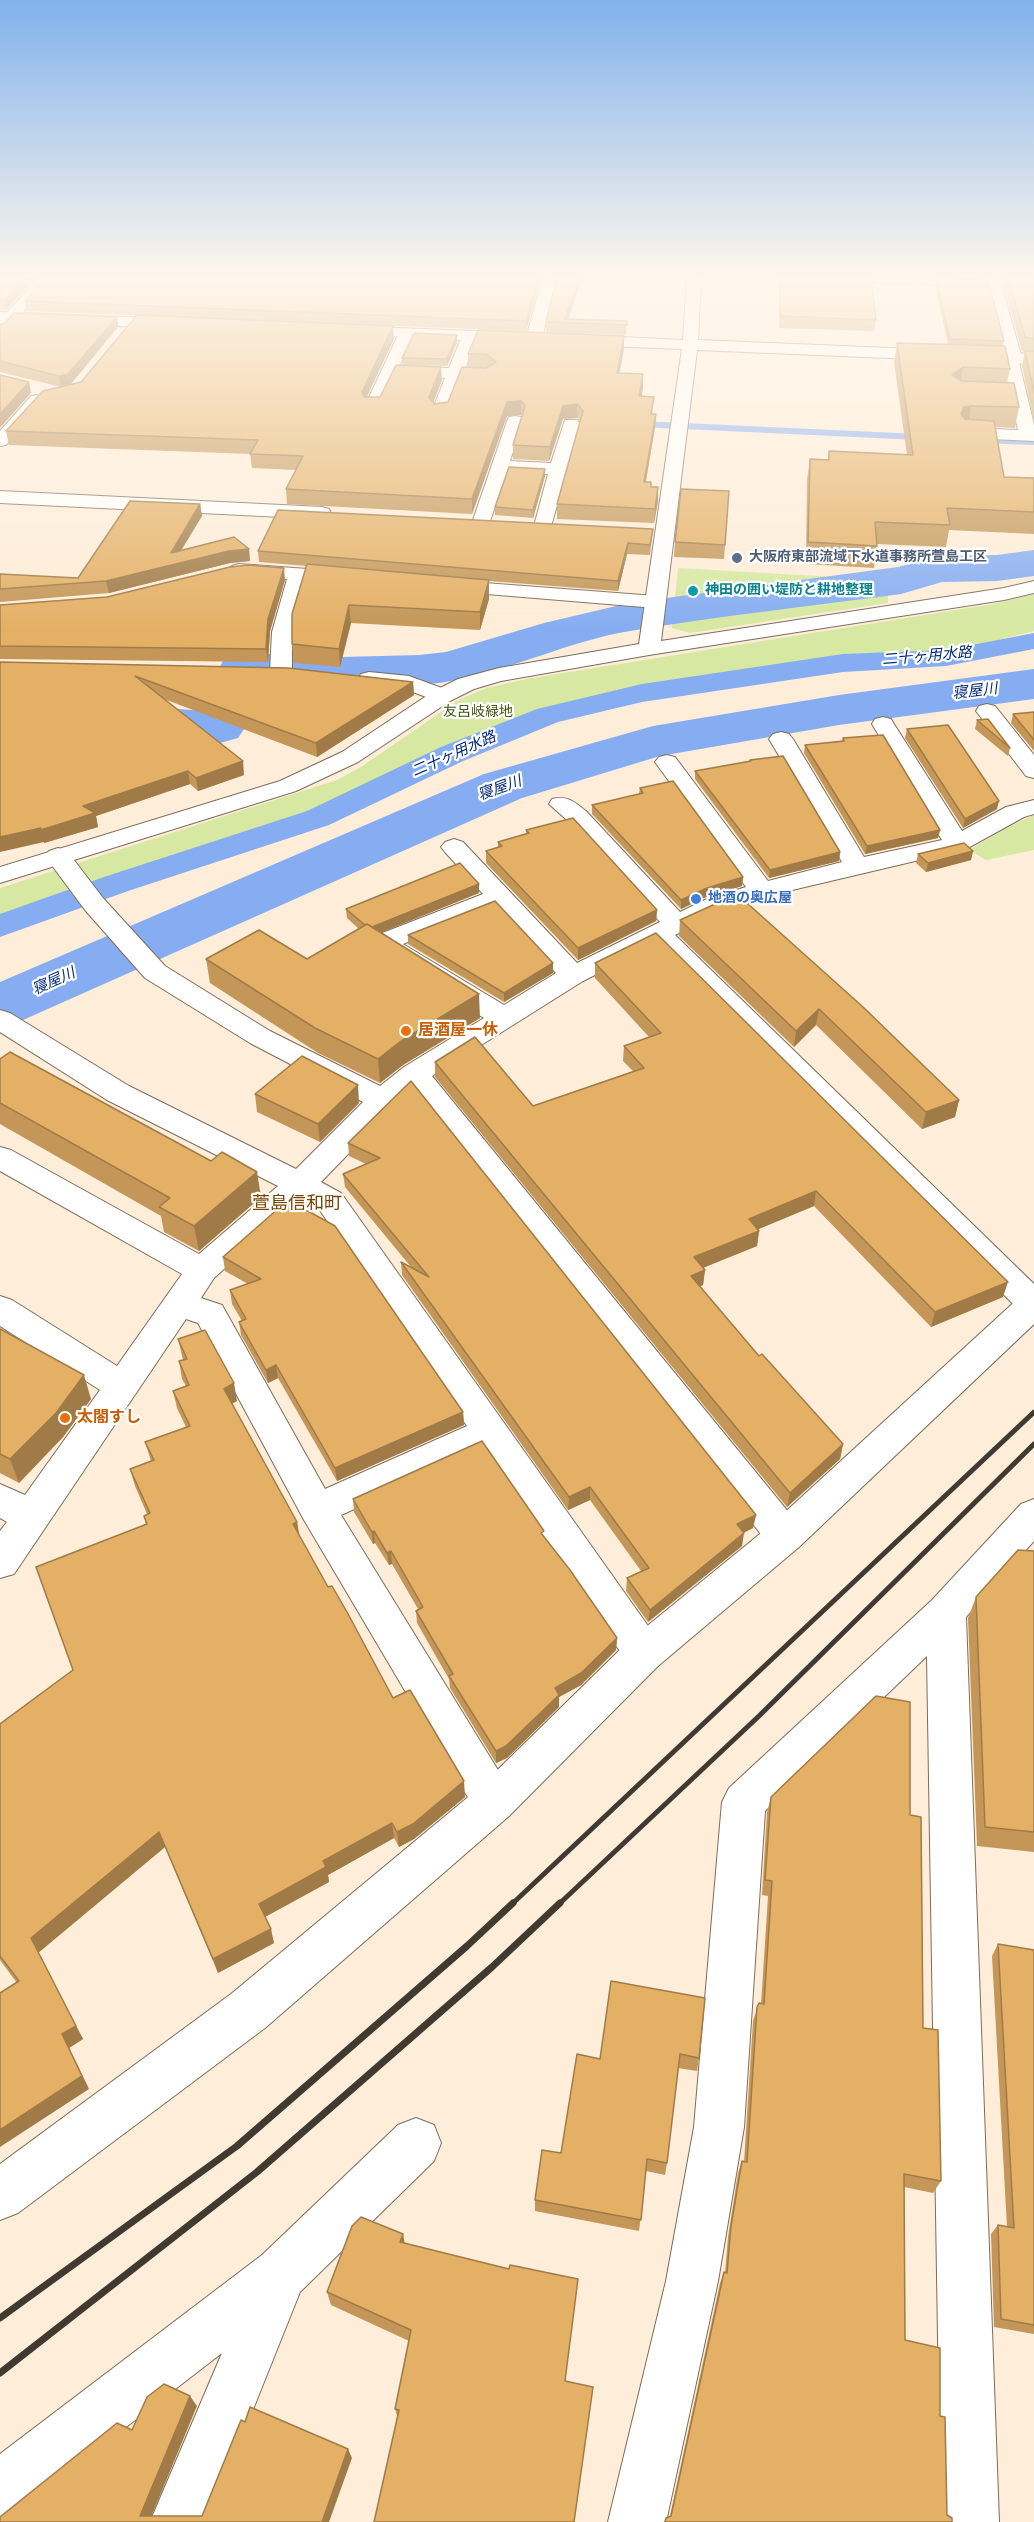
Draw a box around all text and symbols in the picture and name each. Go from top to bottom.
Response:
place label: 大阪府東部流域下水道事務所萱島工区 [749,550,987,566]
marker: 大阪府東部流域下水道事務所萱島工区 [730,551,744,565]
place label: 神田の囲い堤防と耕地整理 [705,583,873,599]
marker: 神田の囲い堤防と耕地整理 [686,584,700,598]
water label: 二十ヶ用水路 [881,644,973,670]
water label: 寝屋川 [952,680,998,704]
park label: 友呂岐緑地 [443,705,513,721]
water label: 二十ヶ用水路 [409,728,499,782]
water label: 寝屋川 [476,773,524,805]
place label: 地酒の奥広屋 [708,891,792,907]
marker: 地酒の奥広屋 [689,892,703,906]
water label: 寝屋川 [30,965,78,999]
place label: 居酒屋一休 [418,1021,498,1041]
marker: 居酒屋一休 [399,1024,413,1038]
district label: 萱島信和町 [252,1194,342,1216]
place label: 太閤すし [77,1408,141,1428]
marker: 太閤すし [58,1411,72,1425]

